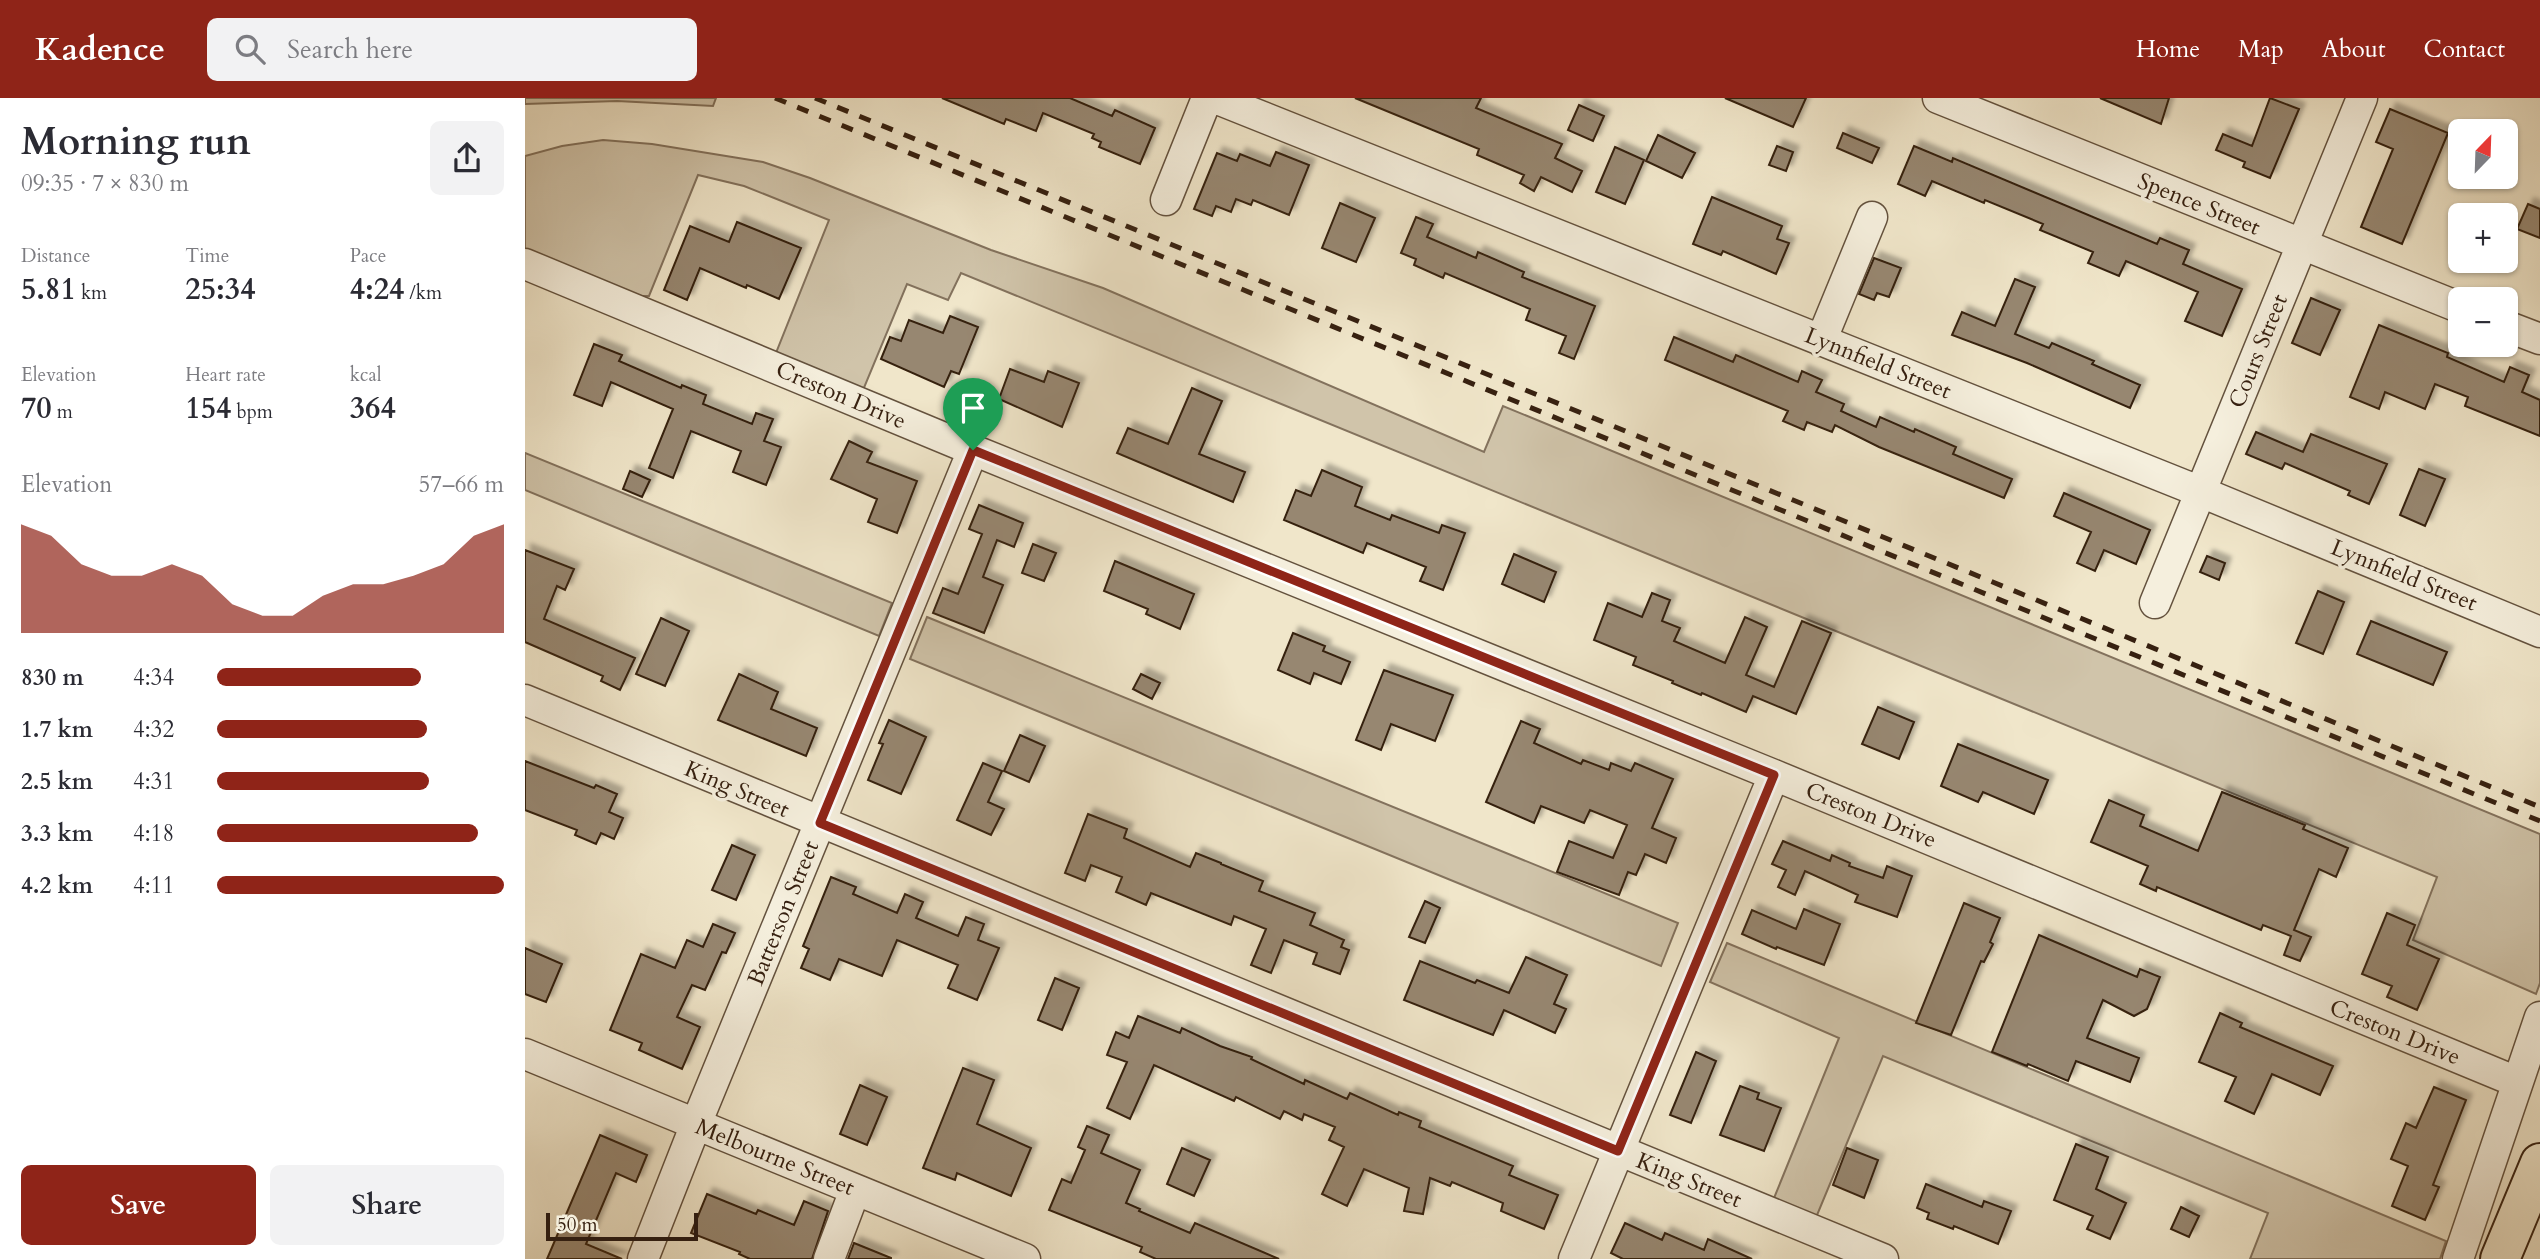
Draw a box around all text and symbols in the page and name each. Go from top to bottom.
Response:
search box [207,18,697,81]
text: Kadence [35,27,165,72]
icon: search [231,30,269,68]
text: Search here [287,32,413,67]
text: Home [2136,33,2200,66]
text: Map [2238,33,2284,66]
text: About [2322,33,2386,66]
text: Contact [2424,33,2505,66]
text: Morning run [21,116,251,168]
north arrow [2448,119,2518,189]
map controls [2448,119,2518,357]
button: share [430,121,504,195]
street label: Spence Street [2133,165,2265,243]
text: 09:35 · 7 × 830 m [21,168,189,199]
button: + [2448,203,2518,273]
text: Distance [21,243,90,269]
text: Time [185,243,229,269]
text: Pace [350,243,386,269]
text: 5.81 [21,269,76,310]
text: 25:34 [185,269,256,310]
text: 4:24 [350,269,404,310]
text: km [76,280,107,306]
text: /km [404,280,442,306]
button: − [2448,287,2518,357]
street label: Cours Street [2221,289,2295,413]
street label: Lynnfield Street [1800,320,1956,406]
street label: Creston Drive [771,354,911,436]
text: Elevation [21,362,96,388]
text: Heart rate [185,362,266,388]
text: kcal [350,362,382,388]
pin [943,378,1003,450]
text: 70 [21,388,52,429]
text: 154 [185,388,231,429]
text: 364 [350,388,396,429]
icon: arrive [954,389,992,427]
text: m [52,399,73,425]
text: bpm [231,399,273,425]
text: Elevation [21,469,112,500]
text: 57–66 m [419,469,504,500]
street label: Lynnfield Street [2326,532,2482,618]
text: 830 m [21,662,84,693]
text: 4:34 [133,662,174,693]
text: 1.7 km [21,714,93,745]
text: 4:32 [133,714,174,745]
street label: King Street [680,753,794,825]
text: 2.5 km [21,766,93,797]
text: 4:31 [133,766,174,797]
street label: Creston Drive [1801,775,1941,855]
text: 3.3 km [21,818,93,849]
text: 4:18 [133,818,174,849]
street label: Batterson Street [740,836,826,990]
text: 4.2 km [21,870,93,901]
text: 4:11 [133,870,174,901]
street label: Creston Drive [2325,992,2465,1072]
street label: Melbourne Street [691,1111,859,1203]
street label: King Street [1632,1145,1746,1215]
button: Save [21,1165,256,1245]
button: Share [270,1165,504,1245]
scale bar [546,1210,698,1242]
text: 50 m [557,1212,598,1238]

